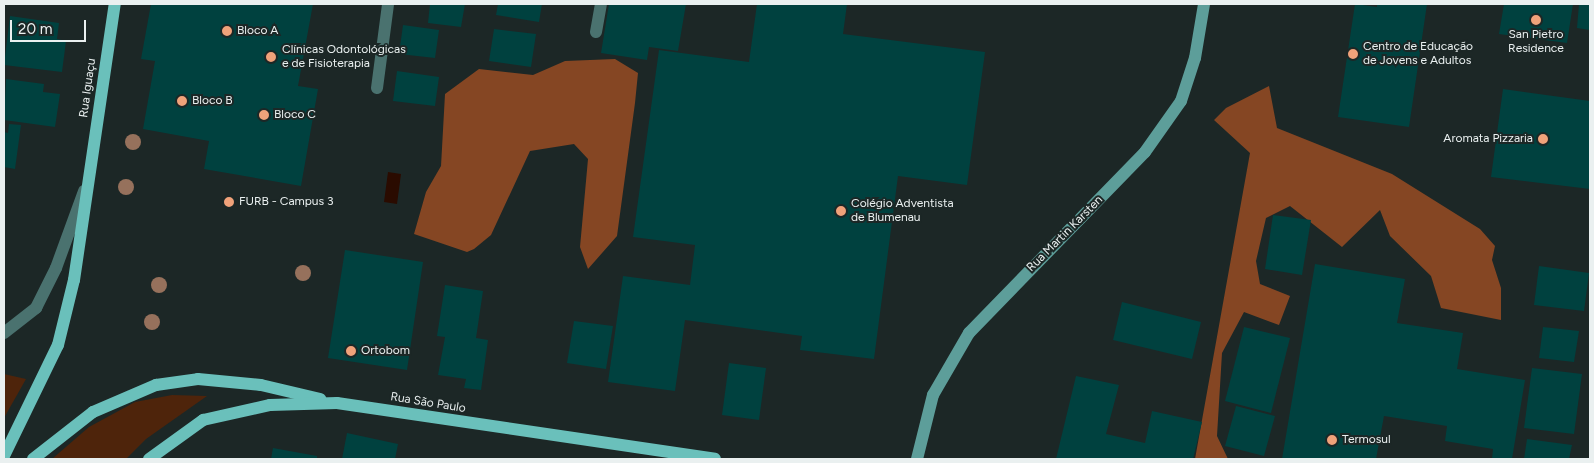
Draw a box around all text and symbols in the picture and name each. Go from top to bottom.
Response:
scale bar [12,10,89,42]
marker: San Pietro Residence [1530,14,1542,26]
text: 20 m [18,20,52,38]
place label: Bloco A [237,24,278,38]
marker: Bloco A [221,25,233,37]
place label: San Pietro Residence [1508,28,1564,56]
place label: Centro de Educação de Jovens e Adultos [1363,40,1473,68]
place label: Clínicas Odontológicas e de Fisioterapia [282,43,406,71]
marker: Centro de Educação de Jovens e Adultos [1347,48,1359,60]
marker: Clínicas Odontológicas e de Fisioterapia [264,50,278,64]
street label: Rua Iguaçu [77,57,99,119]
place label: Bloco B [192,94,233,108]
marker: Bloco B [176,95,188,107]
place label: Bloco C [274,108,316,122]
marker: Bloco C [258,109,270,121]
place label: Aromata Pizzaria [1443,132,1533,146]
marker: Aromata Pizzaria [1537,133,1549,145]
street label: Rua Martin Karsten [1024,193,1106,275]
place label: FURB - Campus 3 [239,195,334,209]
marker: FURB - Campus 3 [223,196,235,208]
place label: Colégio Adventista de Blumenau [851,197,954,225]
marker: Colégio Adventista de Blumenau [835,205,847,217]
place label: Ortobom [361,344,410,358]
marker: Ortobom [345,345,357,357]
street label: Rua São Paulo [389,390,467,416]
place label: Termosul [1342,433,1391,447]
marker: Termosul [1326,434,1338,446]

